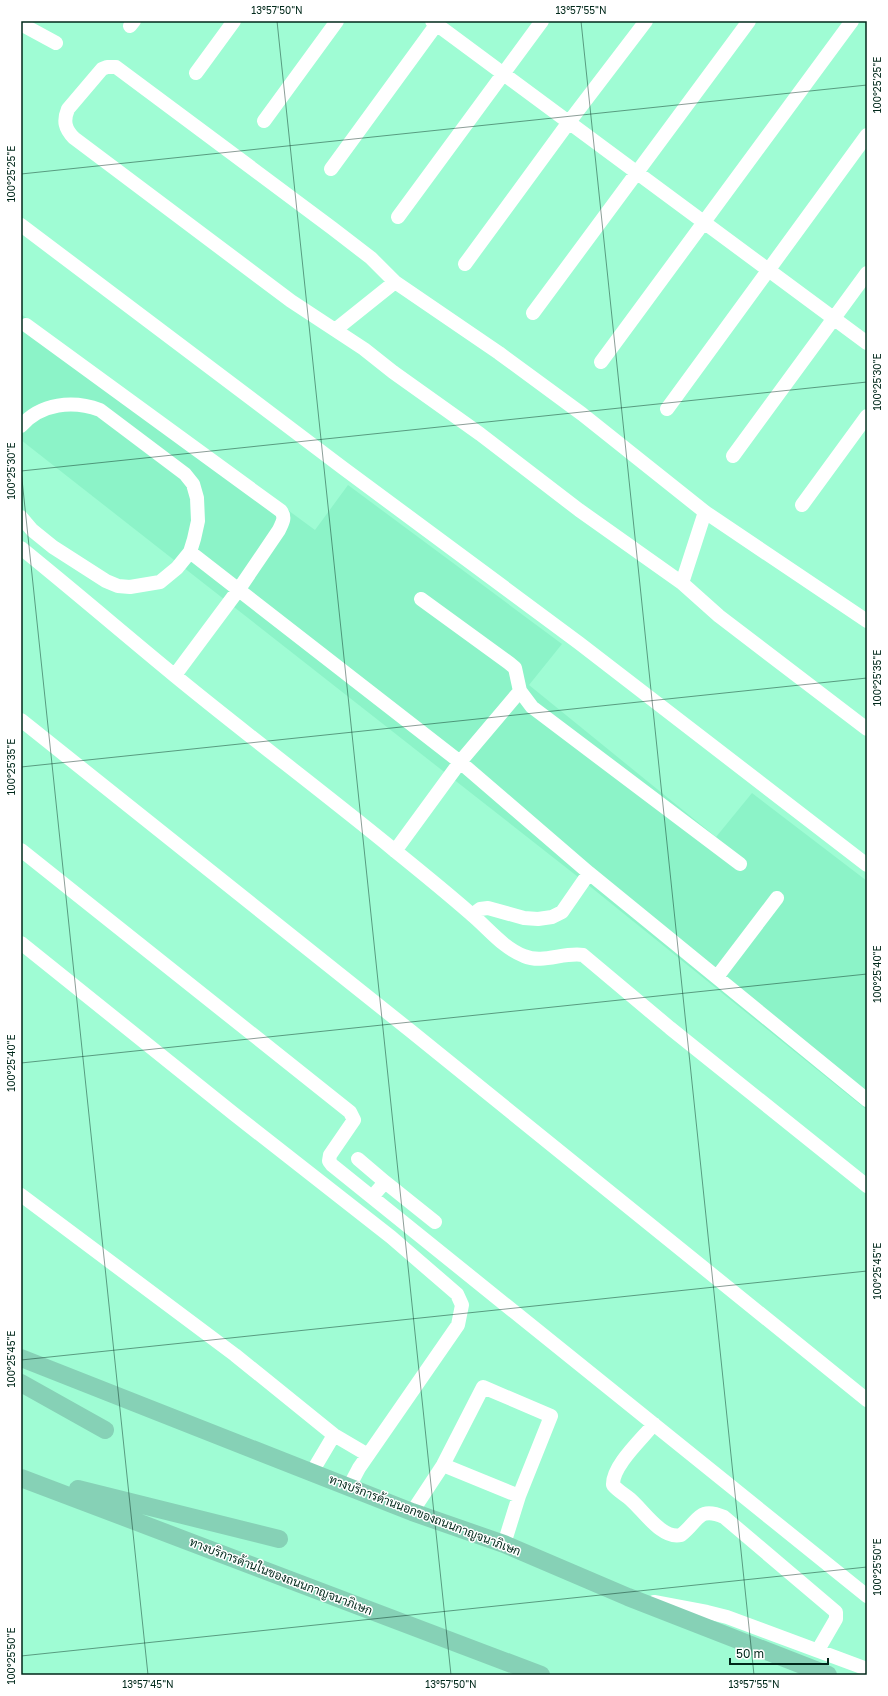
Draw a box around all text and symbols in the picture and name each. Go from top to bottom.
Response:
text: 13°57'50"N [251,4,303,16]
text: 13°57'55"N [556,4,607,16]
text: 100°25'25"E [871,57,883,113]
text: 100°25'25"E [5,146,17,202]
text: 100°25'30"E [871,354,883,411]
text: 100°25'30"E [5,443,17,500]
text: 100°25'35"E [871,650,883,706]
text: 100°25'35"E [5,739,17,795]
text: 100°25'40"E [871,945,883,1003]
text: 100°25'40"E [5,1034,17,1092]
text: 100°25'45"E [871,1243,883,1299]
text: 100°25'45"E [5,1331,17,1387]
street label: ทางบริการด้านนอกของถนนกาญจนาภิเษก [327,1471,523,1559]
street label: ทางบริการด้านในของถนนกาญจนาภิเษก [187,1534,375,1618]
text: 100°25'50"E [871,1539,883,1595]
text: 100°25'50"E [5,1628,17,1684]
scale bar [730,1640,828,1666]
text: 50 m [736,1646,764,1661]
text: 13°57'45"N [122,1678,174,1690]
text: 13°57'50"N [425,1678,477,1690]
text: 13°57'55"N [729,1678,780,1690]

